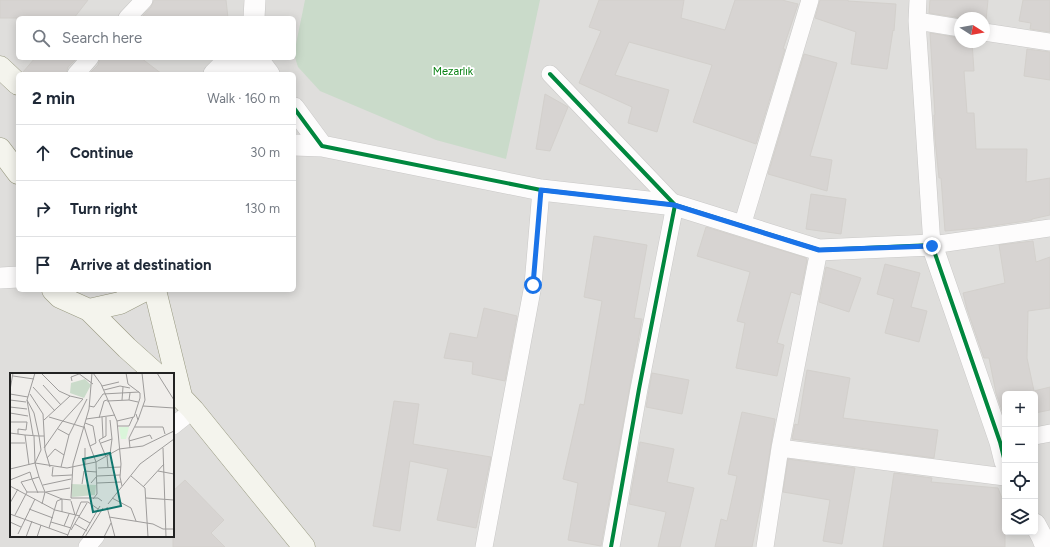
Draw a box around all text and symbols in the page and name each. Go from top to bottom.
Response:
north arrow [954,12,990,48]
search box [16,16,296,60]
icon: search [30,27,52,49]
text: Search here [62,29,142,47]
park label: Mezarlık [433,65,474,78]
text: 2 min [32,88,75,108]
text: Walk · 160 m [207,91,280,106]
icon: ahead [32,142,54,164]
text: Continue [70,144,133,162]
text: 30 m [250,145,280,160]
icon: right [32,198,54,220]
text: Turn right [70,200,138,218]
text: 130 m [245,201,280,216]
route end [923,237,941,255]
icon: arrive [32,254,54,276]
text: Arrive at destination [70,256,211,274]
route start [524,276,542,294]
inset map [10,373,174,537]
map controls [1002,391,1038,535]
button: + [1002,391,1038,427]
button: − [1002,427,1038,463]
button: locate [1002,463,1038,499]
button: layers [1002,499,1038,535]

